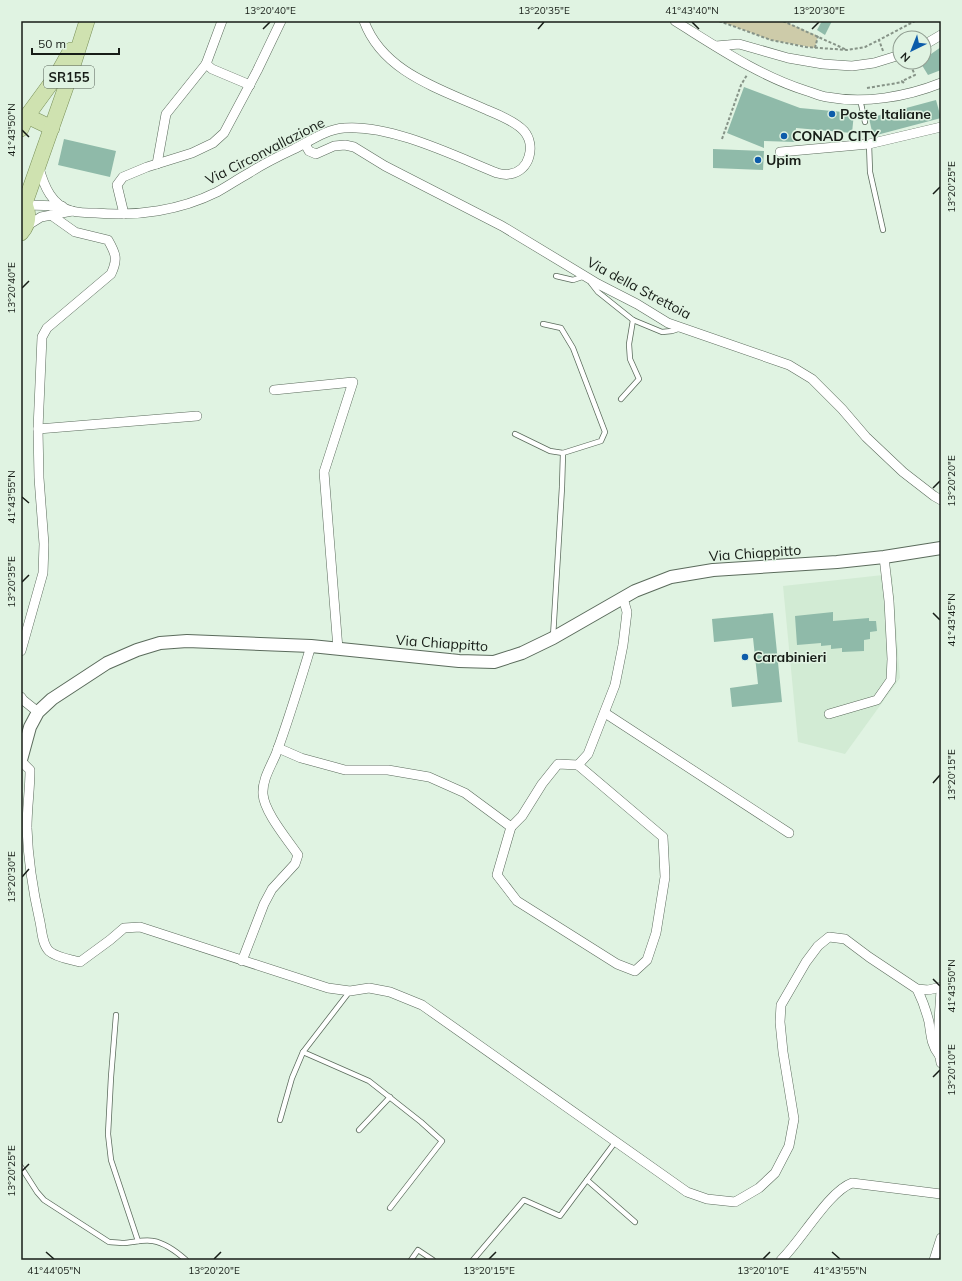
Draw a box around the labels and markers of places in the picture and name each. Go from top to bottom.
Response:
place label: Poste Italiane [840,105,931,123]
marker: Poste Italiane [827,109,837,119]
place label: CONAD CITY [792,127,880,145]
marker: CONAD CITY [779,131,789,141]
place label: Upim [766,151,801,169]
marker: Upim [753,155,763,165]
place label: Carabinieri [753,648,826,666]
marker: Carabinieri [740,652,750,662]

